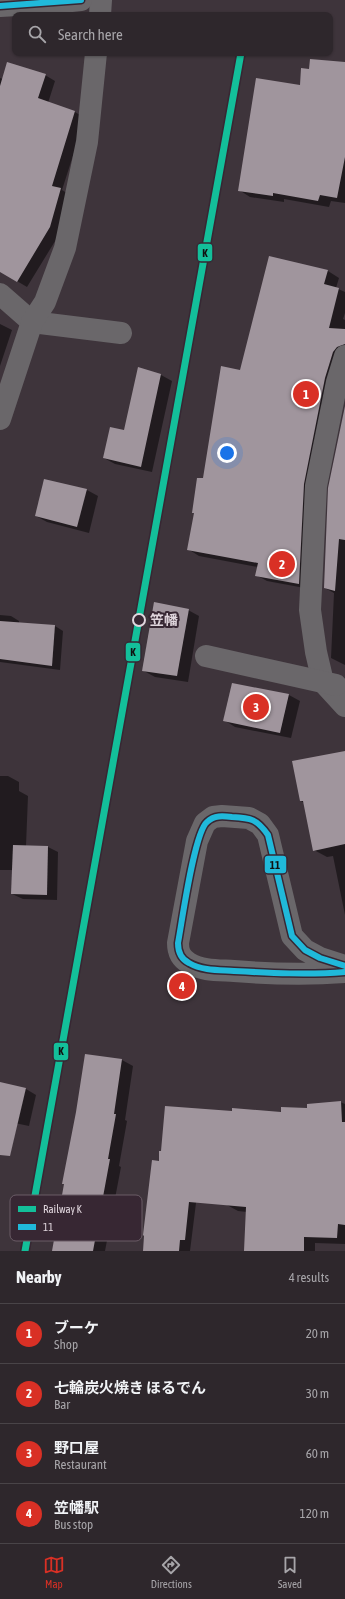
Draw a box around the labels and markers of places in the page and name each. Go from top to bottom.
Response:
pin: 1 [293,379,319,409]
pin: 2 [269,549,295,579]
place label: 笠幡 [150,612,178,628]
marker: 笠幡 [132,613,146,627]
pin: 3 [243,692,269,722]
pin: 4 [169,971,195,1001]

